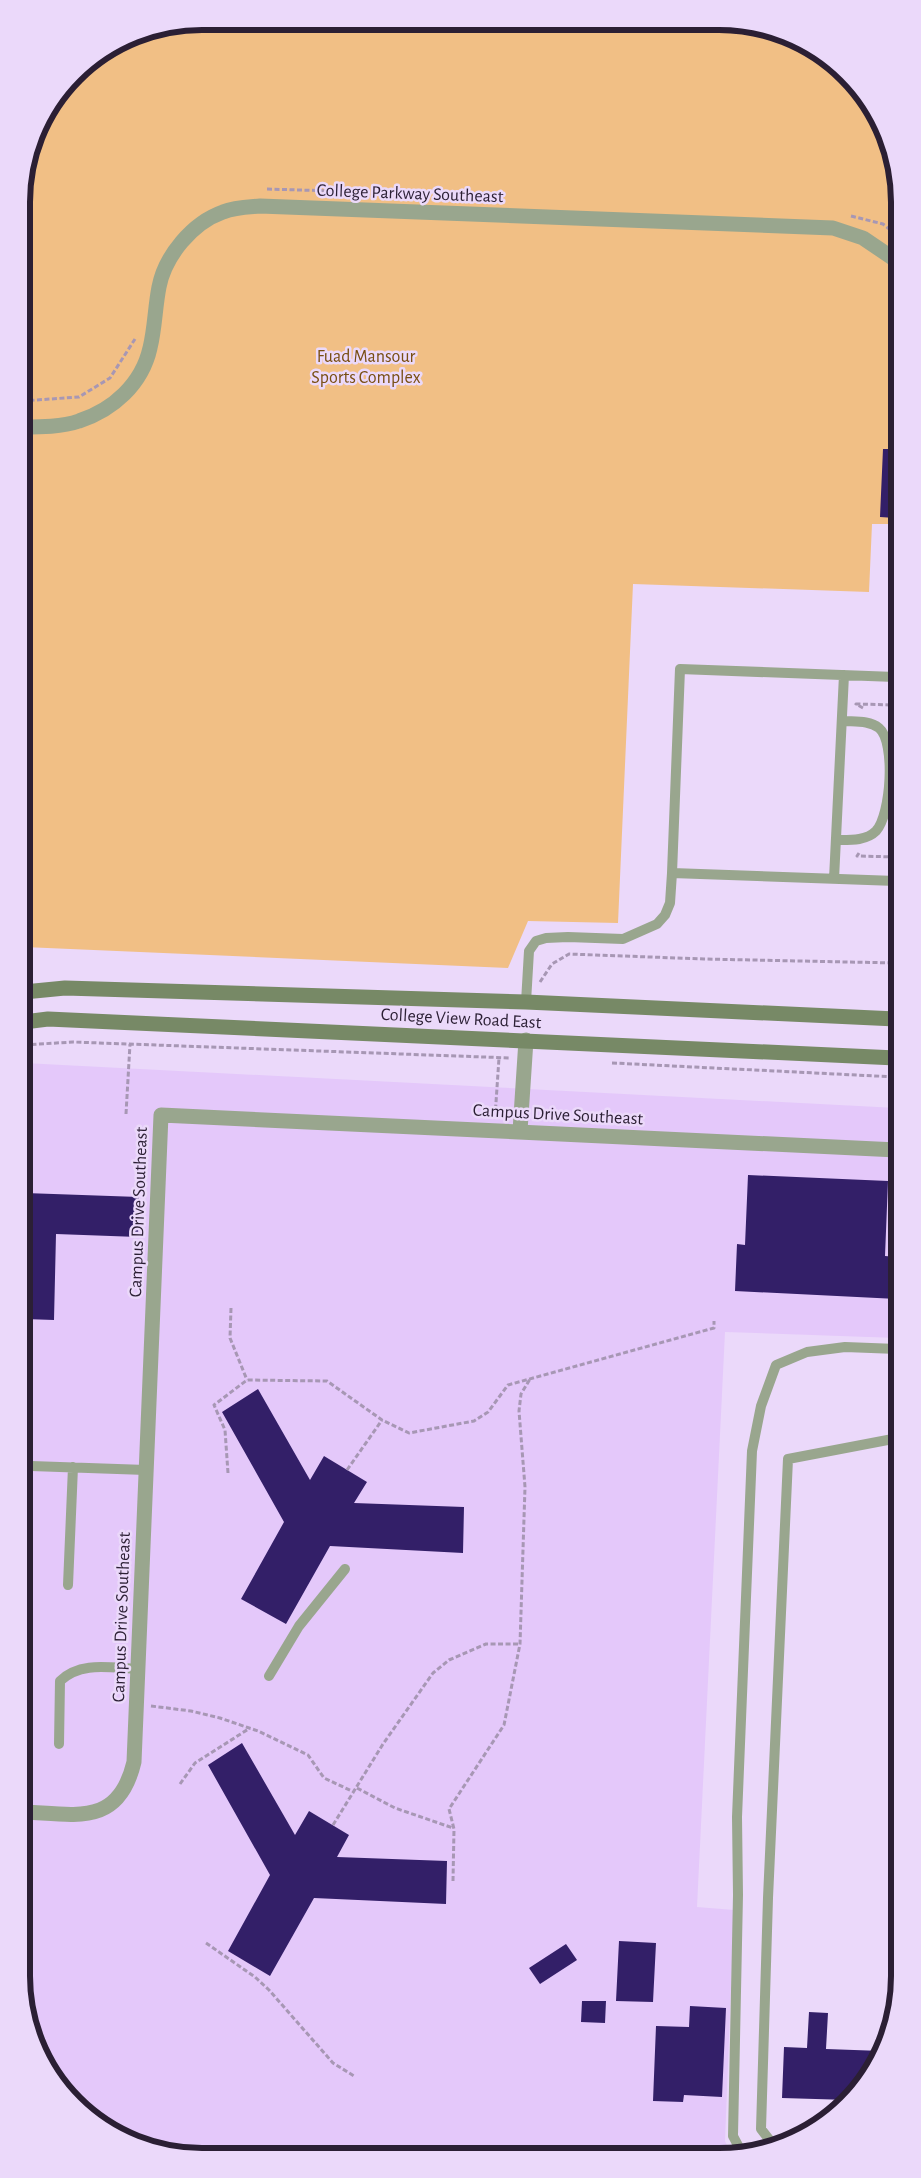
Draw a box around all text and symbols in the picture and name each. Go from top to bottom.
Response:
street label: College Parkway Southeast [316,182,504,206]
park label: Fuad Mansour Sports Complex [311,348,421,387]
street label: College View Road East [380,1006,542,1032]
street label: Campus Drive Southeast [472,1102,644,1128]
street label: Campus Drive Southeast [127,1126,151,1298]
street label: Campus Drive Southeast [110,1531,134,1703]

